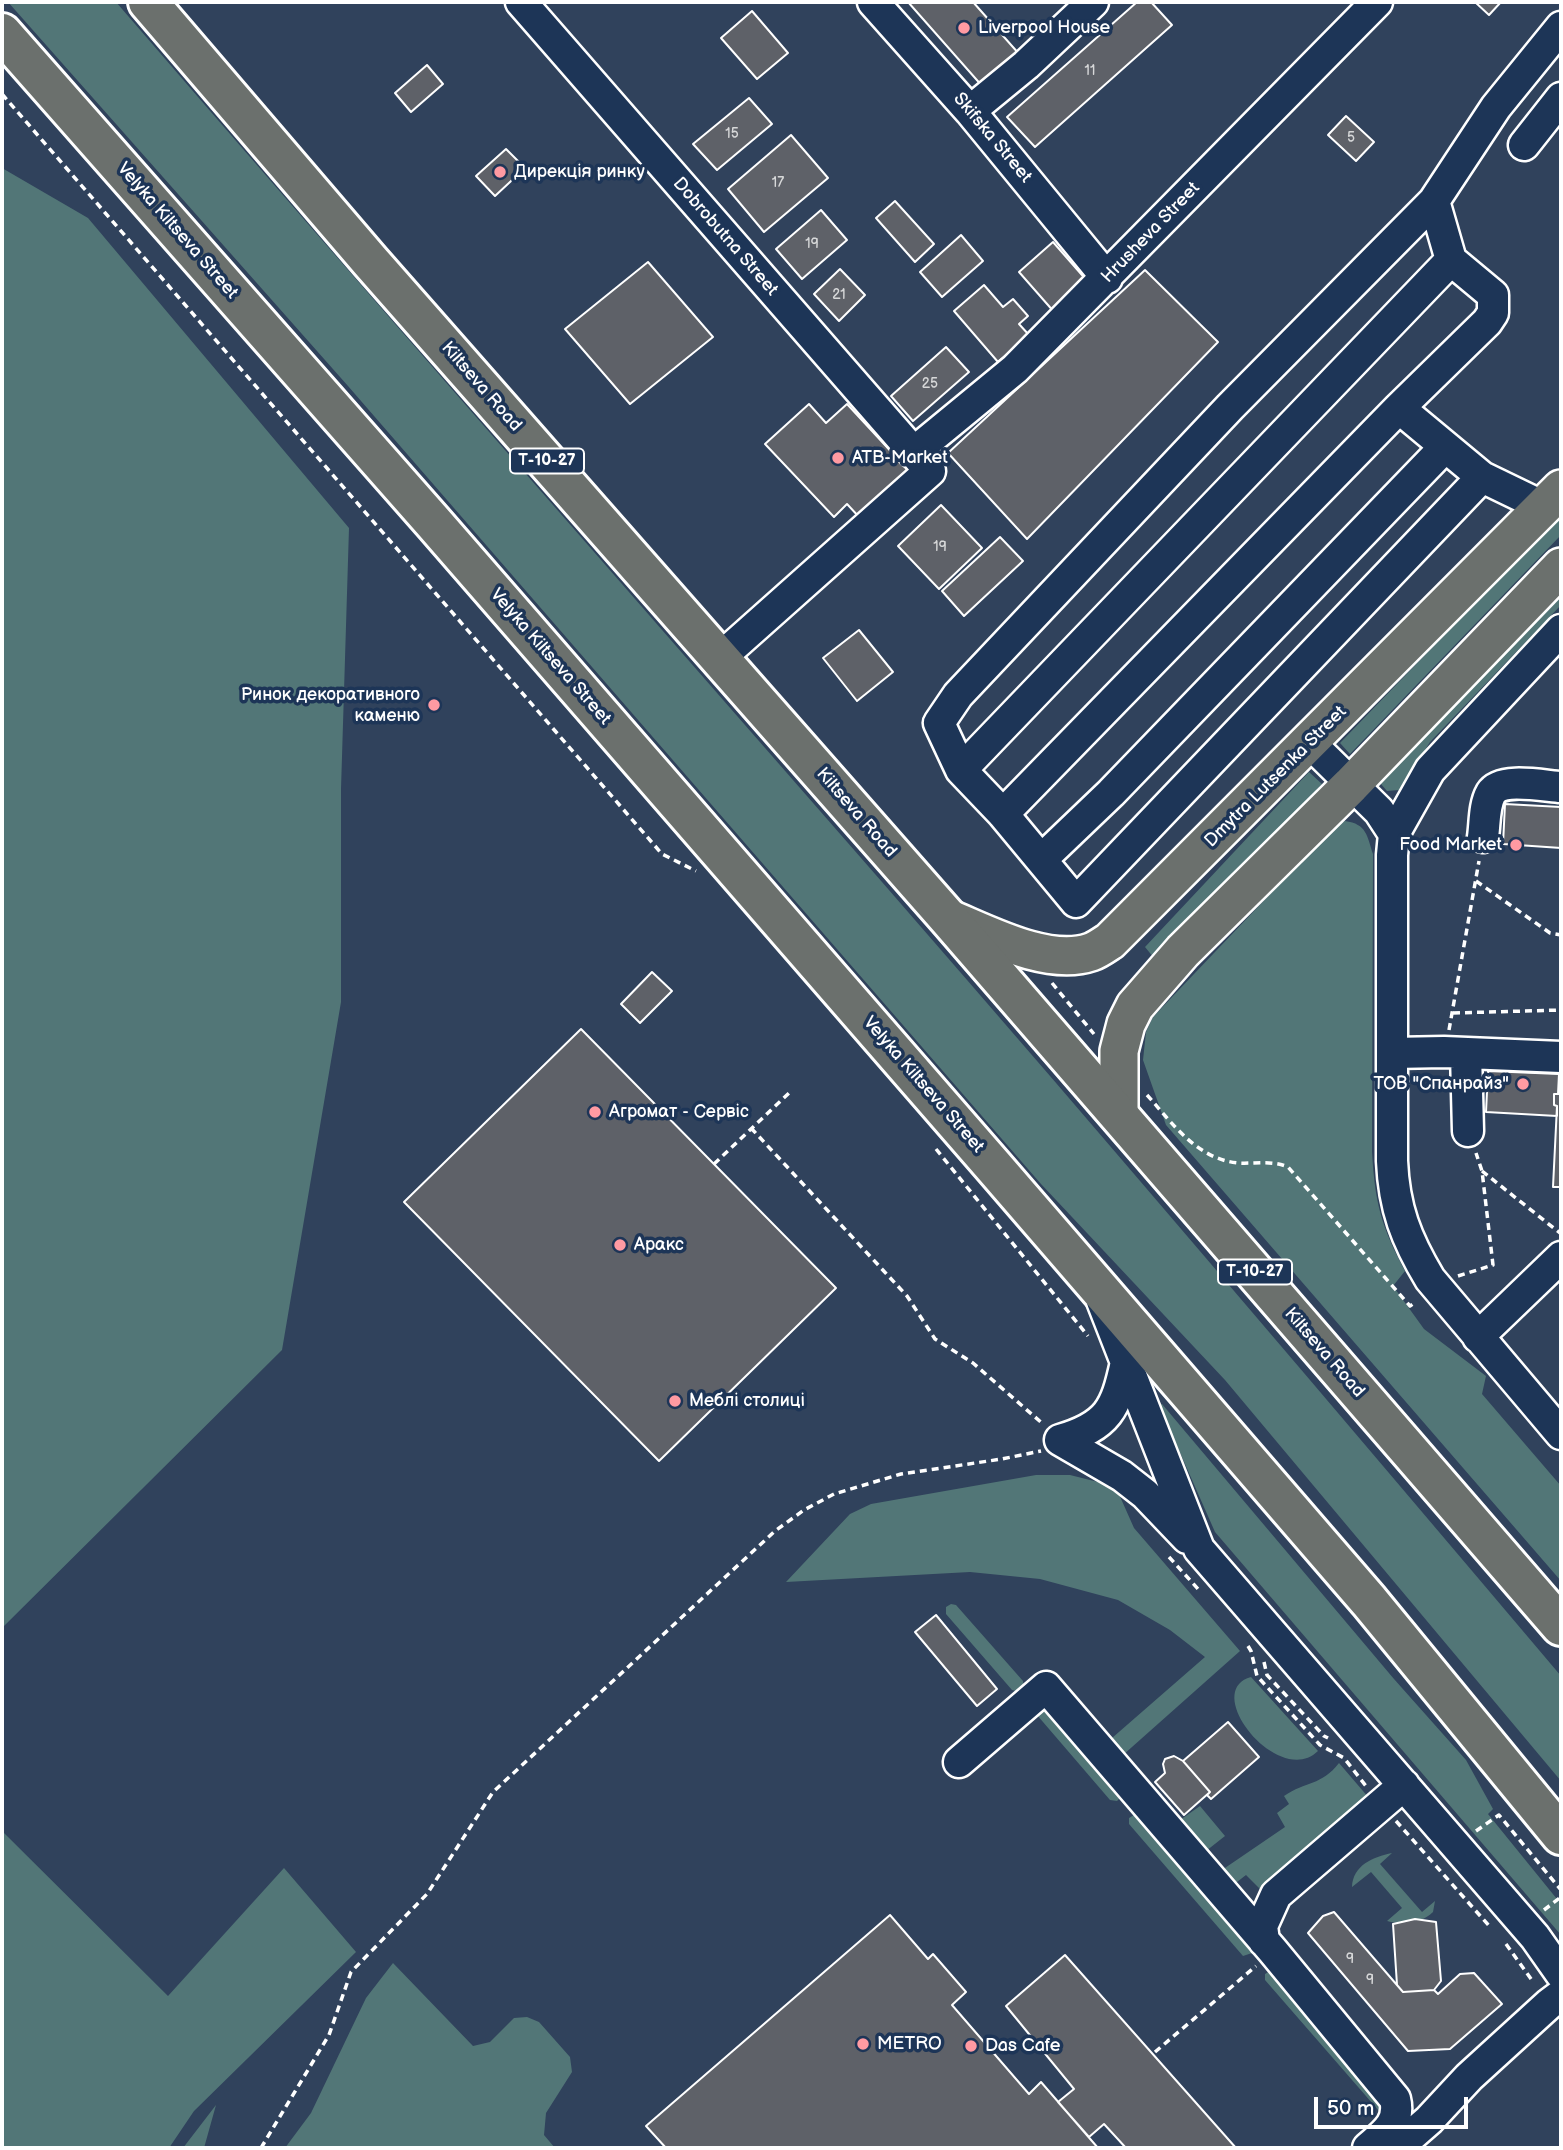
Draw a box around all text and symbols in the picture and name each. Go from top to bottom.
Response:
place label: Liverpool House [978,17,1110,39]
marker: Liverpool House [956,20,972,36]
house number: 11 [1085,63,1095,79]
street label: Skifska Street [948,89,1036,187]
house number: 15 [725,126,739,142]
house number: 5 [1347,130,1355,146]
street label: Velyka Kiltseva Street [112,158,242,304]
place label: Дирекція ринку [514,161,645,183]
marker: Дирекція ринку [492,164,508,180]
street label: Dobrobutna Street [668,173,782,301]
house number: 17 [772,175,784,191]
street label: Hrusheva Street [1097,178,1205,288]
house number: 19 [805,236,819,252]
house number: 21 [832,287,846,303]
street label: Kiltseva Road [436,338,526,436]
house number: 25 [922,376,938,392]
place label: ATB-Market [852,447,948,469]
road number: Т-10-27 [510,448,584,474]
marker: ATB-Market [830,450,846,466]
house number: 19 [933,539,947,555]
street label: Velyka Kiltseva Street [485,584,615,730]
place label: Ринок декоративного каменю [241,684,420,726]
marker: Ринок декоративного каменю [426,697,442,713]
street label: Dmytra Lutsenka Street [1201,702,1351,852]
street label: Kiltseva Road [811,764,901,862]
place label: Food Market [1399,834,1502,856]
marker: Food Market [1508,837,1524,853]
street label: Velyka Kiltseva Street [858,1012,988,1158]
place label: ТОВ "Спанрайз" [1374,1073,1509,1095]
marker: ТОВ "Спанрайз" [1515,1076,1531,1092]
place label: Агромат - Сервіс [609,1101,749,1123]
marker: Агромат - Сервіс [587,1104,603,1120]
place label: Аракс [634,1234,684,1256]
marker: Аракс [612,1237,628,1253]
road number: Т-10-27 [1218,1260,1292,1284]
street label: Kiltseva Road [1279,1304,1369,1402]
place label: Меблі столиці [689,1390,805,1412]
marker: Меблі столиці [667,1393,683,1409]
house number: 9 [1346,1951,1354,1967]
house number: 9 [1366,1972,1374,1988]
place label: METRO [877,2033,942,2055]
place label: Das Cafe [985,2035,1060,2057]
marker: METRO [855,2036,871,2052]
marker: Das Cafe [963,2038,979,2054]
scale bar [1318,2084,1472,2128]
text: 50 m [1327,2096,1374,2121]

